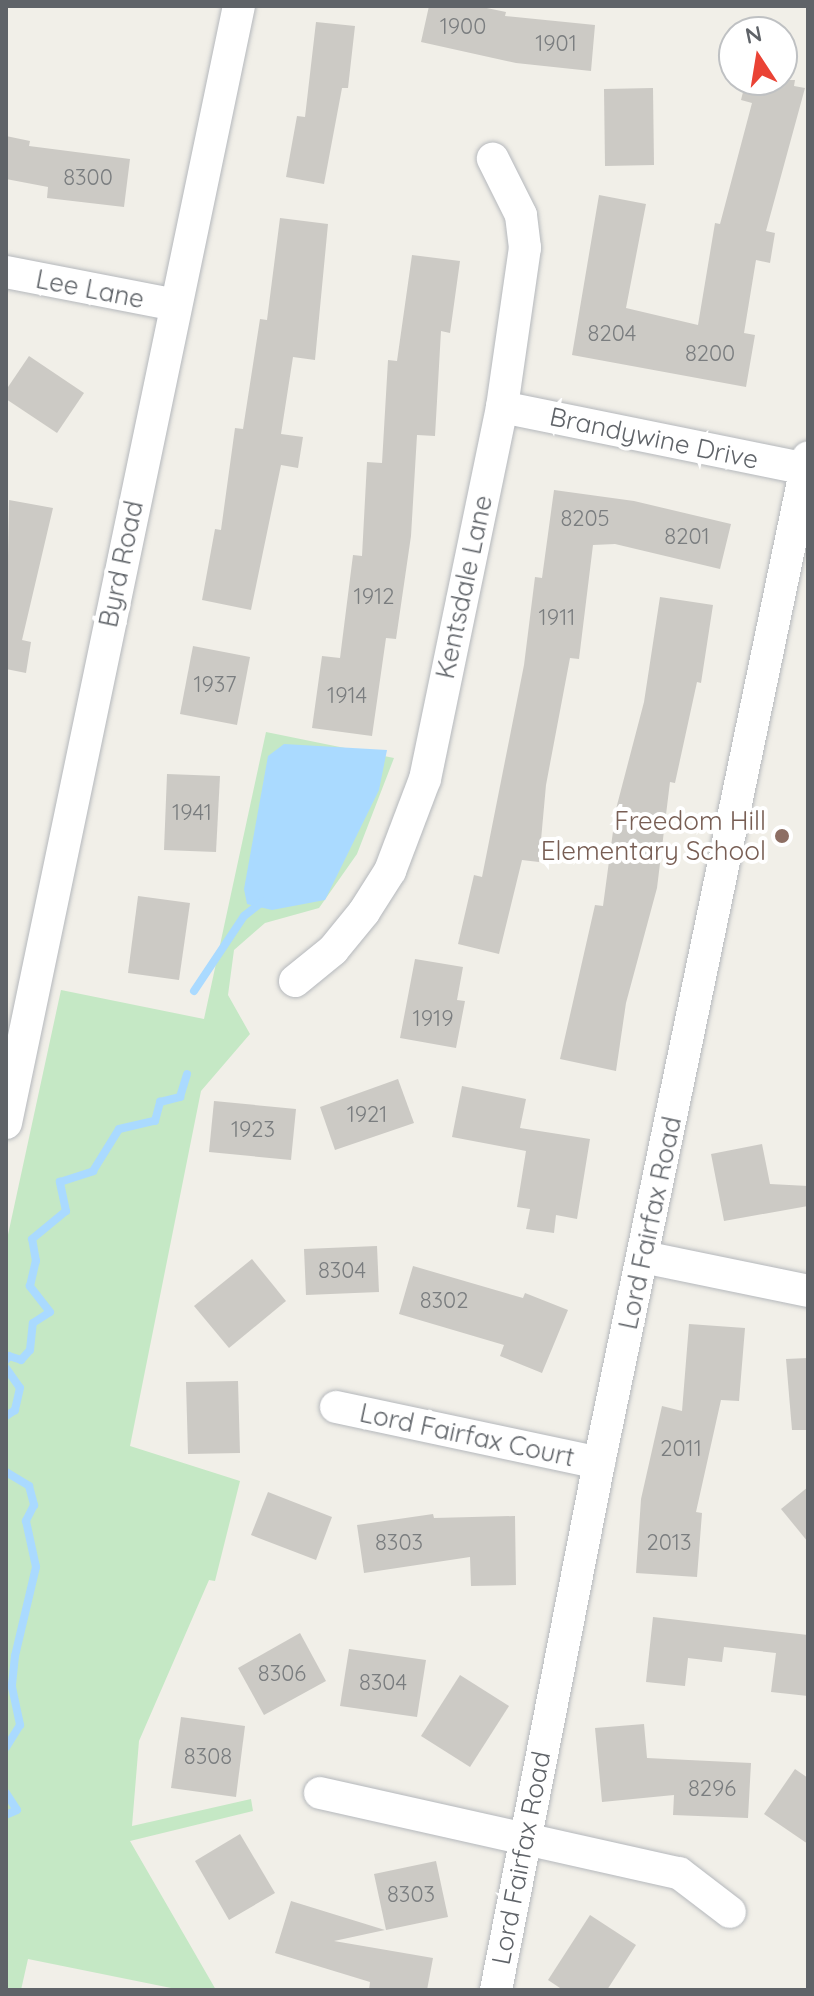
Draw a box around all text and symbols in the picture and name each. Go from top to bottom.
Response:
house number: 1900 [440,14,486,40]
north arrow [718,16,798,96]
text: N [743,19,764,50]
house number: 1901 [535,31,577,57]
house number: 8300 [63,165,113,191]
street label: Lee Lane [33,263,147,315]
house number: 8204 [588,321,636,347]
house number: 8200 [685,341,735,367]
street label: Brandywine Drive [547,401,761,475]
street label: Kentsdale Lane [429,493,499,681]
street label: Byrd Road [92,498,150,630]
house number: 8205 [560,506,610,532]
house number: 8201 [664,524,710,550]
house number: 1912 [354,584,394,610]
house number: 1911 [539,605,575,631]
house number: 1937 [193,672,237,698]
house number: 1914 [327,683,367,709]
house number: 1941 [172,800,212,826]
place label: Freedom Hill Elementary School [541,805,766,866]
marker: Freedom Hill Elementary School [773,827,791,845]
house number: 1919 [413,1006,453,1032]
house number: 1921 [347,1102,387,1128]
street label: Lord Fairfax Road [612,1114,688,1332]
house number: 1923 [231,1117,275,1143]
house number: 8304 [318,1258,366,1284]
house number: 8302 [420,1288,468,1314]
street label: Lord Fairfax Court [357,1397,577,1473]
house number: 2011 [660,1436,702,1462]
house number: 8303 [375,1530,423,1556]
house number: 2013 [647,1530,691,1556]
house number: 8306 [258,1661,306,1687]
house number: 8304 [359,1670,407,1696]
house number: 8308 [184,1744,232,1770]
street label: Lord Fairfax Road [485,1749,557,1967]
house number: 8296 [688,1776,736,1802]
house number: 8303 [387,1882,435,1908]

